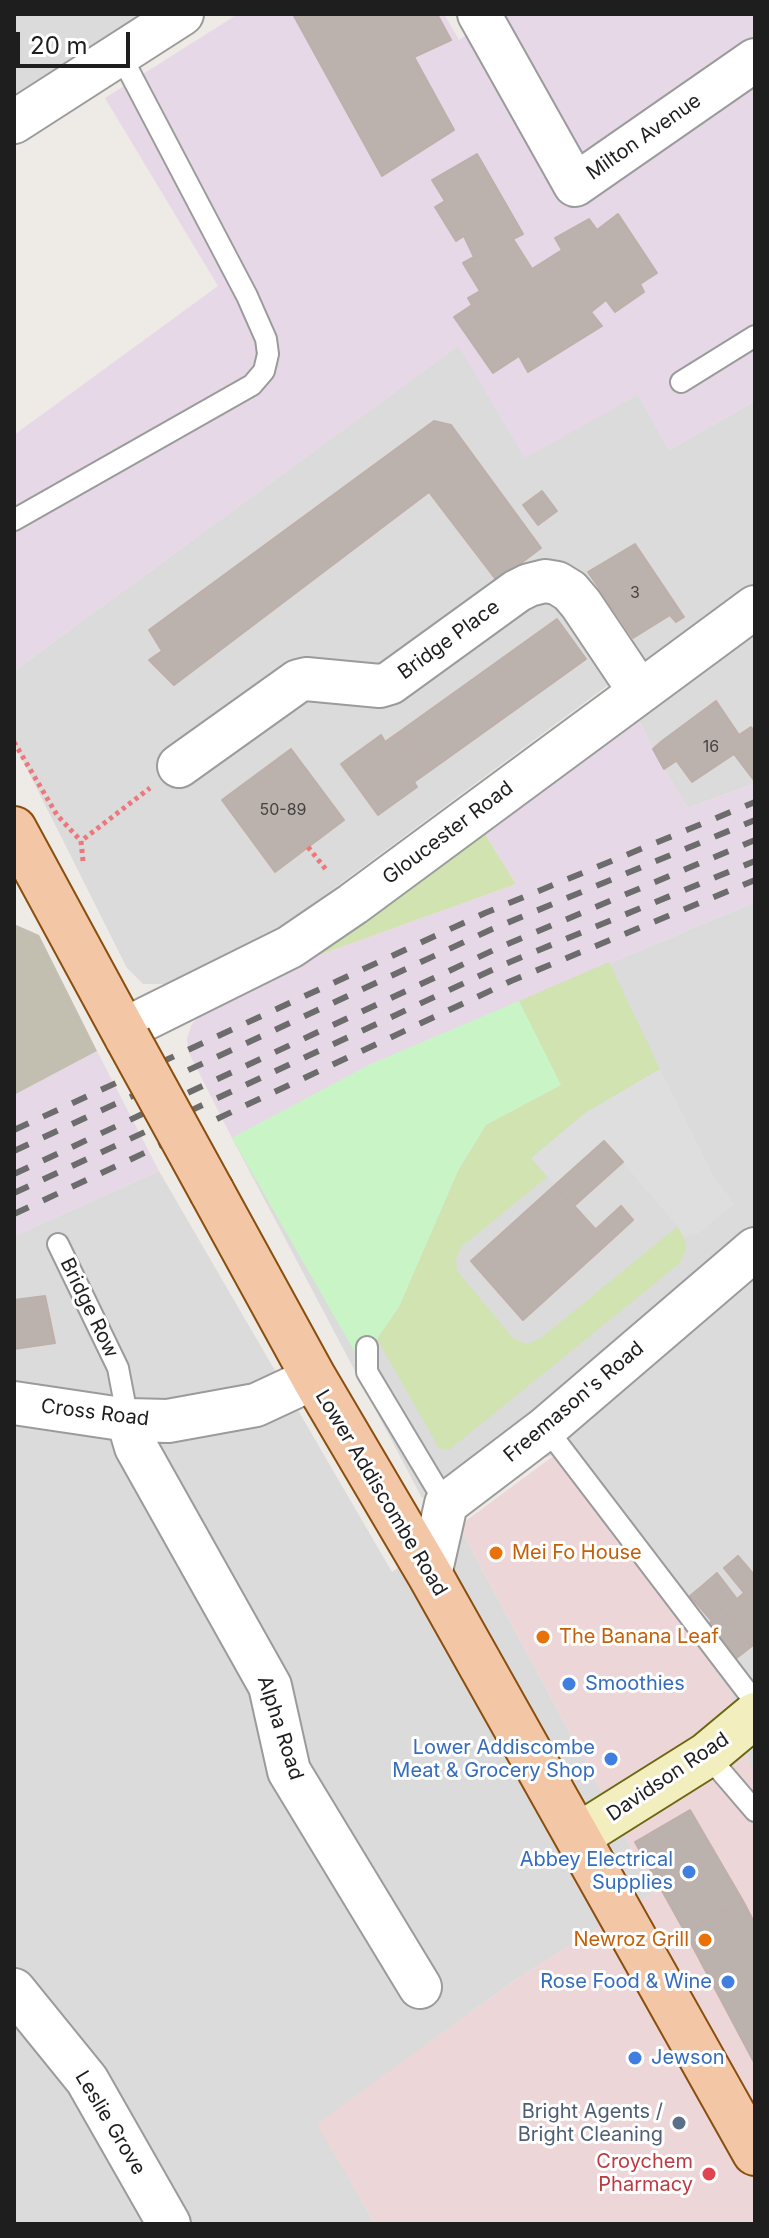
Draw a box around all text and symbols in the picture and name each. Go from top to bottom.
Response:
scale bar [20,16,134,66]
text: 20 m [30,31,88,60]
street label: Milton Avenue [582,89,706,185]
house number: 3 [630,583,640,603]
street label: Bridge Place [394,595,504,685]
house number: 16 [703,737,719,757]
street label: Gloucester Road [378,776,518,890]
house number: 50-89 [260,800,306,820]
street label: Bridge Row [55,1254,123,1362]
street label: Freemason's Road [499,1336,649,1468]
street label: Lower Addiscombe Road [310,1386,452,1600]
street label: Cross Road [40,1394,150,1432]
place label: Mei Fo House [512,1541,642,1565]
marker: Mei Fo House [487,1544,505,1562]
place label: The Banana Leaf [559,1625,719,1649]
marker: The Banana Leaf [534,1628,552,1646]
place label: Smoothies [585,1672,685,1696]
street label: Alpha Road [252,1673,308,1783]
marker: Smoothies [560,1675,578,1693]
street label: Davidson Road [602,1727,734,1827]
place label: Lower Addiscombe Meat & Grocery Shop [392,1736,595,1783]
marker: Lower Addiscombe Meat & Grocery Shop [602,1750,620,1768]
place label: Abbey Electrical Supplies [520,1848,673,1895]
marker: Abbey Electrical Supplies [680,1863,698,1881]
place label: Newroz Grill [573,1928,689,1952]
marker: Newroz Grill [696,1931,714,1949]
place label: Rose Food & Wine [540,1970,712,1994]
marker: Rose Food & Wine [719,1973,737,1991]
place label: Jewson [651,2046,724,2070]
marker: Jewson [626,2049,644,2067]
street label: Leslie Grove [70,2067,150,2179]
place label: Bright Agents / Bright Cleaning [518,2100,663,2147]
marker: Bright Agents / Bright Cleaning [670,2114,688,2132]
place label: Croychem Pharmacy [596,2150,693,2197]
marker: Croychem Pharmacy [700,2165,718,2183]

